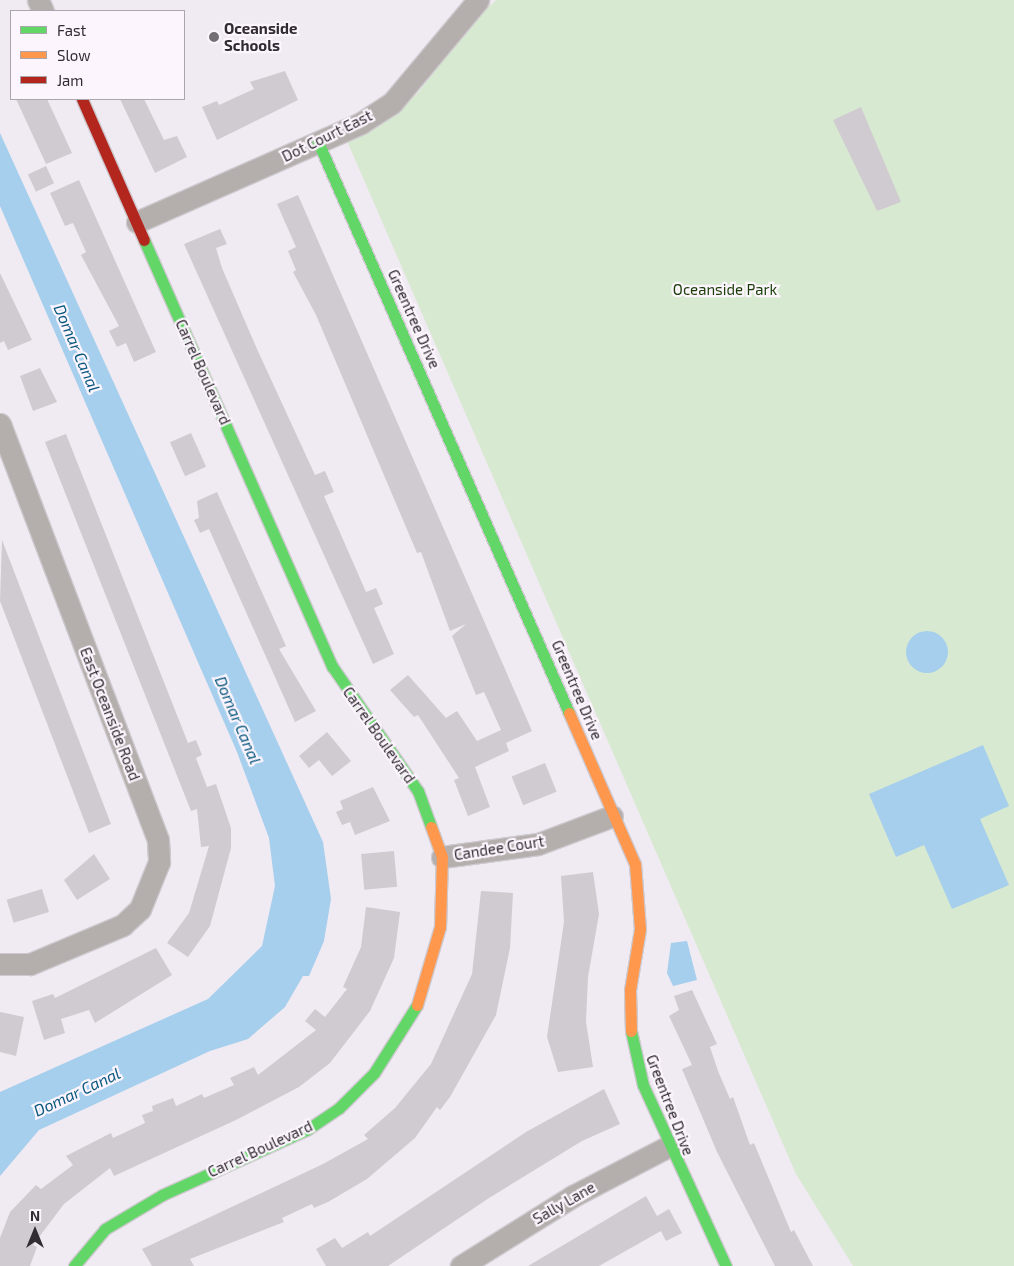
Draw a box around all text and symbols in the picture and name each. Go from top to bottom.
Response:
legend [10,10,185,100]
place label: Oceanside Schools [224,19,297,54]
text: Fast [57,21,86,39]
marker: Oceanside Schools [208,31,220,43]
text: Slow [57,46,91,64]
text: Jam [57,71,83,89]
street label: Dot Court East [279,106,375,166]
street label: Greentree Drive [384,267,444,371]
park label: Oceanside Park [673,281,777,299]
water label: Domar Canal [50,301,104,395]
street label: Carrel Boulevard [172,316,234,428]
street label: Greentree Drive [548,637,606,743]
street label: East Oceanside Road [76,645,144,783]
water label: Domar Canal [211,673,265,767]
street label: Carrel Boulevard [339,683,419,787]
street label: Candee Court [453,832,545,864]
street label: Greentree Drive [642,1052,698,1158]
water label: Domar Canal [30,1063,124,1121]
street label: Carrel Boulevard [205,1117,315,1181]
street label: Sally Lane [530,1178,598,1228]
north arrow [10,1206,60,1256]
text: N [30,1207,40,1224]

